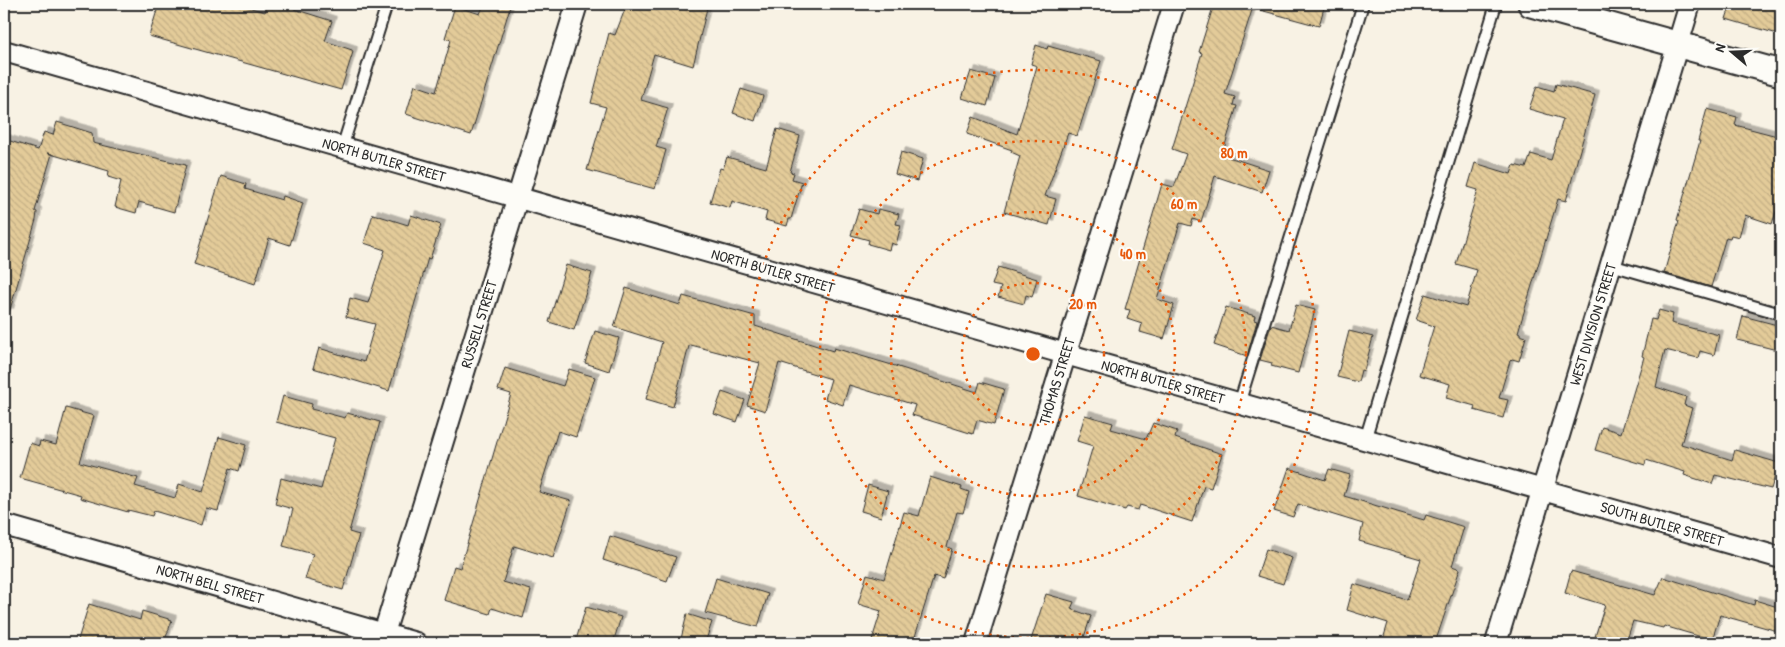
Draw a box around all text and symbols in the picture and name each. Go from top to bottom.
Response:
north arrow [1708,28,1758,78]
text: N [1709,40,1730,54]
street label: NORTH BUTLER STREET [320,132,449,187]
text: 80 m [1221,142,1247,163]
text: 60 m [1171,193,1197,214]
street label: NORTH BUTLER STREET [709,243,838,298]
text: 40 m [1120,243,1146,264]
street label: WEST DIVISION STREET [1564,259,1621,388]
street label: RUSSELL STREET [455,276,502,370]
text: 20 m [1069,293,1097,314]
street label: THOMAS STREET [1033,334,1080,427]
centre of rings [1024,345,1042,363]
street label: NORTH BUTLER STREET [1099,354,1228,409]
street label: SOUTH BUTLER STREET [1598,496,1727,551]
street label: NORTH BELL STREET [154,558,267,609]

